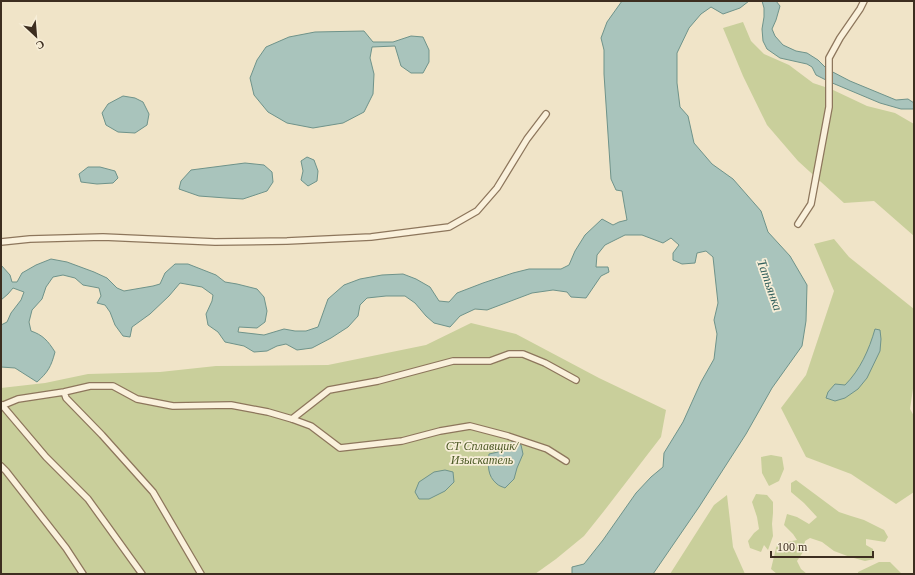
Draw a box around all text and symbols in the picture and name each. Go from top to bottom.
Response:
north arrow [16,16,56,56]
text: С [34,38,47,52]
water label: Татьянка [754,257,786,313]
park label: СТ Сплавщик/ Изыскатель [446,439,520,467]
scale bar [771,533,873,559]
text: 100 m [777,540,808,554]

